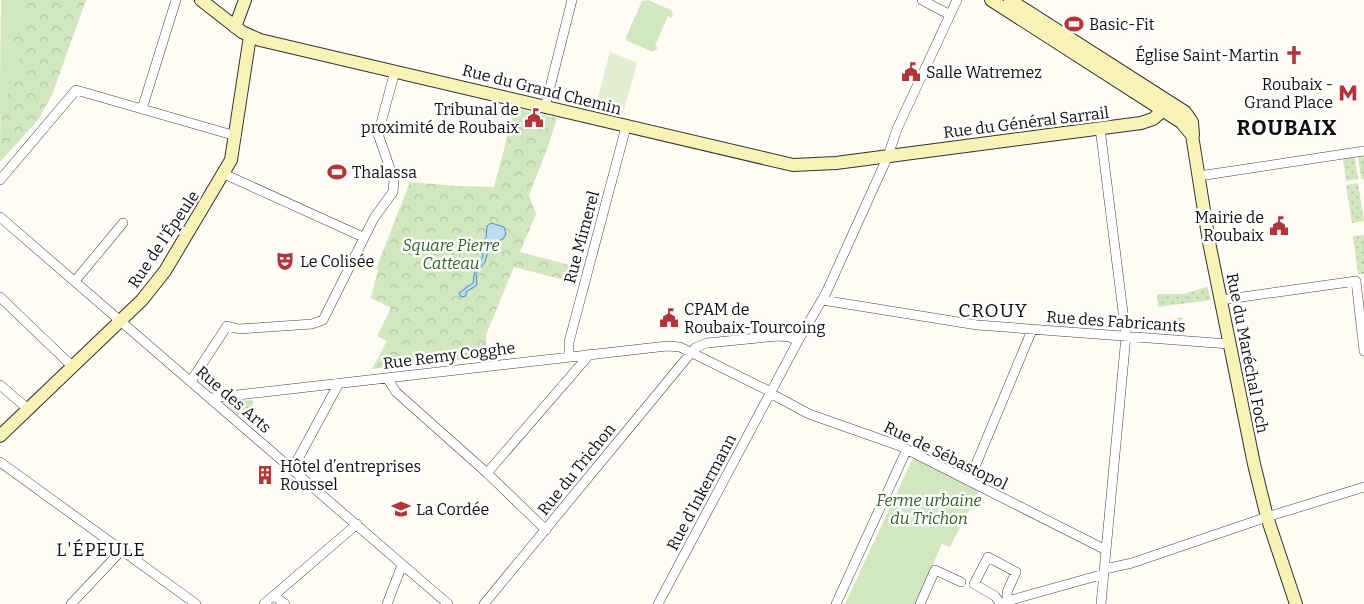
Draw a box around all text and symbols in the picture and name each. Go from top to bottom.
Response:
sports icon: Basic-Fit [1063,13,1085,35]
place label: Basic-Fit [1089,15,1155,34]
church icon: Église Saint-Martin [1283,44,1305,66]
place label: Église Saint-Martin [1135,45,1279,65]
street label: Rue du Grand Chemin [460,61,623,118]
public building icon: Salle Watremez [900,61,922,83]
place label: Salle Watremez [926,63,1042,82]
place label: Roubaix - Grand Place [1244,75,1333,112]
metro station icon: Roubaix - Grand Place [1337,82,1359,104]
place label: Tribunal de proximité de Roubaix [361,100,519,137]
street label: Rue du Général Sarrail [942,103,1110,142]
public building icon: Tribunal de proximité de Roubaix [523,107,545,129]
district label: ROUBAIX [1237,115,1337,141]
sports icon: Thalassa [326,161,348,183]
place label: Thalassa [352,163,417,182]
street label: Rue de l'Épeule [123,187,203,291]
street label: Rue Mimerel [560,188,603,286]
place label: Mairie de Roubaix [1195,208,1264,245]
public building icon: Mairie de Roubaix [1268,215,1290,237]
park label: Square Pierre Catteau [402,236,500,273]
theatre icon: Le Colisée [274,250,296,272]
place label: Le Colisée [300,252,374,271]
street label: Rue du Maréchal Foch [1223,271,1272,435]
district label: CROUY [958,299,1028,322]
place label: CPAM de Roubaix-Tourcoing [684,300,826,337]
public building icon: CPAM de Roubaix-Tourcoing [658,307,680,329]
street label: Rue des Fabricants [1046,307,1186,336]
street label: Rue Remy Cogghe [382,338,516,373]
street label: Rue des Arts [192,362,275,437]
street label: Rue de Sébastopol [881,417,1011,494]
street label: Rue du Trichon [534,420,619,519]
street label: Rue d'Inkermann [663,431,740,554]
place label: Hôtel d’entreprises Roussel [280,457,421,494]
building icon: Hôtel d’entreprises Roussel [254,464,276,486]
park label: Ferme urbaine du Trichon [876,491,982,528]
school or university icon: La Cordée [390,498,412,520]
place label: La Cordée [416,500,489,519]
district label: L'ÉPEULE [56,538,146,561]

